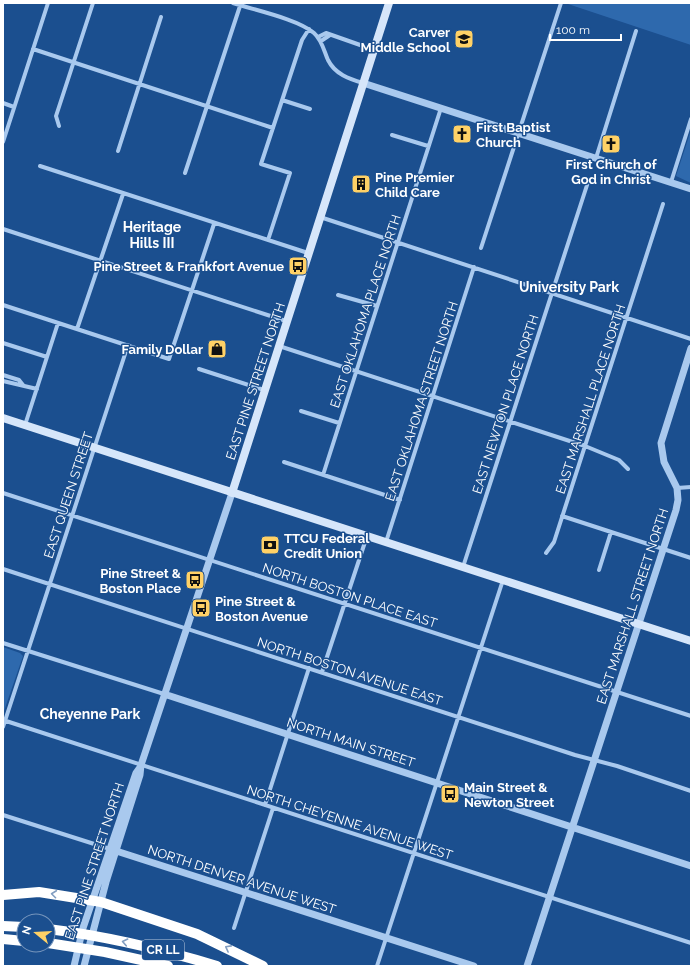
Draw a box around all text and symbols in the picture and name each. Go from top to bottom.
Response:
scale bar [550,16,621,42]
text: 100 m [556,23,590,37]
place label: Carver Middle School [361,25,451,55]
school or university icon: Carver Middle School [453,28,475,50]
place label: First Baptist Church [476,120,550,150]
church icon: First Baptist Church [451,123,473,145]
church icon: First Church of God in Christ [600,133,622,155]
place label: First Church of God in Christ [566,157,658,187]
place label: Pine Premier Child Care [375,170,454,200]
building icon: Pine Premier Child Care [350,173,372,195]
street label: EAST OKLAHOMA PLACE NORTH [327,213,404,410]
district label: Heritage Hills III [123,219,182,251]
bus stop icon: Pine Street & Frankfort Avenue [287,255,309,277]
place label: Pine Street & Frankfort Avenue [93,259,284,274]
district label: University Park [519,279,619,295]
street label: EAST OKLAHOMA STREET NORTH [382,299,461,503]
street label: EAST PINE STREET NORTH [223,301,288,462]
street label: EAST MARSHALL PLACE NORTH [553,303,628,496]
street label: EAST NEWTON PLACE NORTH [469,313,542,496]
shop icon: Family Dollar [206,338,228,360]
place label: Family Dollar [122,342,203,357]
street label: EAST QUEEN STREET [41,430,96,560]
street label: EAST MARSHALL STREET NORTH [594,506,671,706]
place label: TTCU Federal Credit Union [284,531,370,561]
bank icon: TTCU Federal Credit Union [259,534,281,556]
street label: NORTH BOSTON PLACE EAST [261,560,439,631]
place label: Pine Street & Boston Place [99,566,182,596]
bus stop icon: Pine Street & Boston Place [184,569,206,591]
place label: Pine Street & Boston Avenue [215,594,308,624]
bus stop icon: Pine Street & Boston Avenue [190,597,212,619]
street label: NORTH BOSTON AVENUE EAST [255,634,444,709]
district label: Cheyenne Park [40,706,140,722]
street label: NORTH MAIN STREET [285,715,417,770]
place label: Main Street & Newton Street [464,780,554,810]
street label: EAST PINE STREET NORTH [62,781,127,942]
street label: NORTH CHEYENNE AVENUE WEST [245,782,455,863]
bus stop icon: Main Street & Newton Street [439,783,461,805]
street label: NORTH DENVER AVENUE WEST [146,842,338,917]
one-way arrow [51,889,57,898]
north arrow [16,913,56,953]
text: N [19,924,34,936]
one-way arrow [122,938,128,946]
road number: CR LL [142,940,184,960]
one-way arrow [225,946,232,953]

